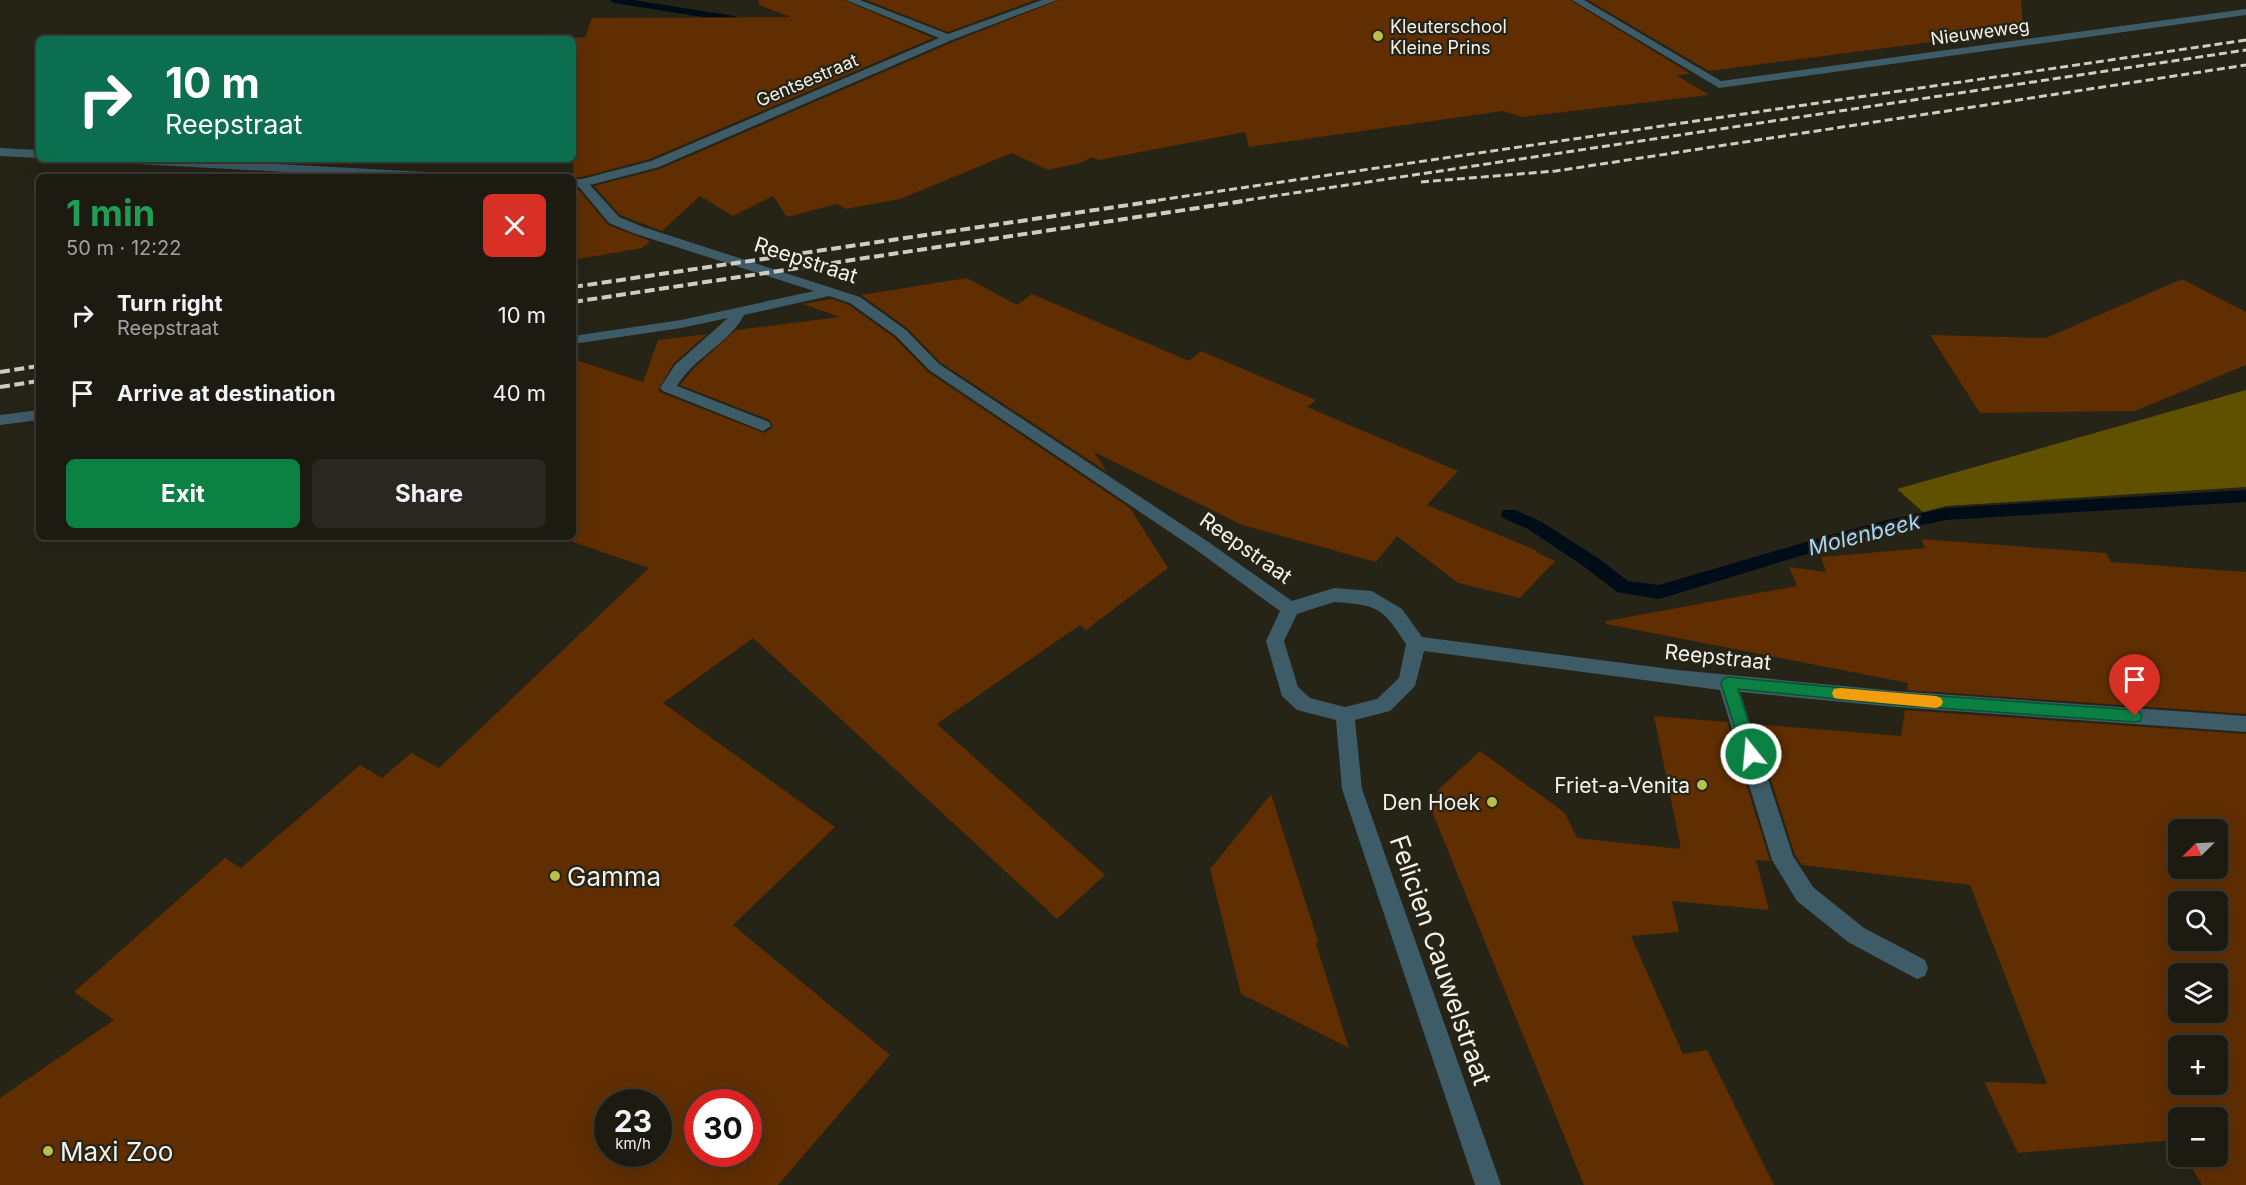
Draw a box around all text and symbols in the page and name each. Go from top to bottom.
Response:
street label: Nieuweweg [1929,15,2031,49]
place label: Kleuterschool Kleine Prins [1390,16,1507,58]
marker: Kleuterschool Kleine Prins [1371,29,1385,43]
street label: Gentsestraat [753,49,861,111]
text: 10 m [165,57,260,108]
icon: right [66,60,144,138]
text: Reepstraat [165,108,302,141]
text: 1 min [66,191,155,235]
button: close [483,194,546,257]
street label: Reepstraat [751,232,861,288]
text: 50 m · 12:22 [66,236,181,260]
text: Turn right [117,290,223,316]
icon: right [66,299,99,332]
text: 10 m [498,302,546,328]
text: Reepstraat [117,316,219,340]
icon: arrive [66,377,99,410]
text: Arrive at destination [117,380,336,406]
text: 40 m [492,380,546,406]
button: Exit [66,459,300,528]
button: Share [312,459,546,528]
street label: Reepstraat [1195,507,1297,589]
water label: Molenbeek [1805,507,1924,561]
street label: Reepstraat [1664,639,1773,675]
pin [2109,654,2160,716]
icon: arrive [2118,663,2151,696]
position arrow [1719,722,1783,786]
place label: Friet-a-Venita [1554,773,1690,798]
marker: Friet-a-Venita [1695,778,1709,792]
place label: Den Hoek [1382,790,1480,815]
marker: Den Hoek [1485,795,1499,809]
north arrow [2168,819,2228,879]
map controls [2168,819,2228,1167]
street label: Felicien Cauwelstraat [1384,831,1498,1089]
place label: Gamma [567,861,661,892]
marker: Gamma [548,869,562,883]
button: search [2168,891,2228,951]
button: layers [2168,963,2228,1023]
button: + [2168,1035,2228,1095]
speed limit sign: 30 [684,1089,762,1167]
text: 23 [614,1103,652,1139]
button: − [2168,1107,2228,1167]
text: km/h [615,1134,651,1153]
place label: Maxi Zoo [60,1136,173,1167]
marker: Maxi Zoo [41,1144,55,1158]

